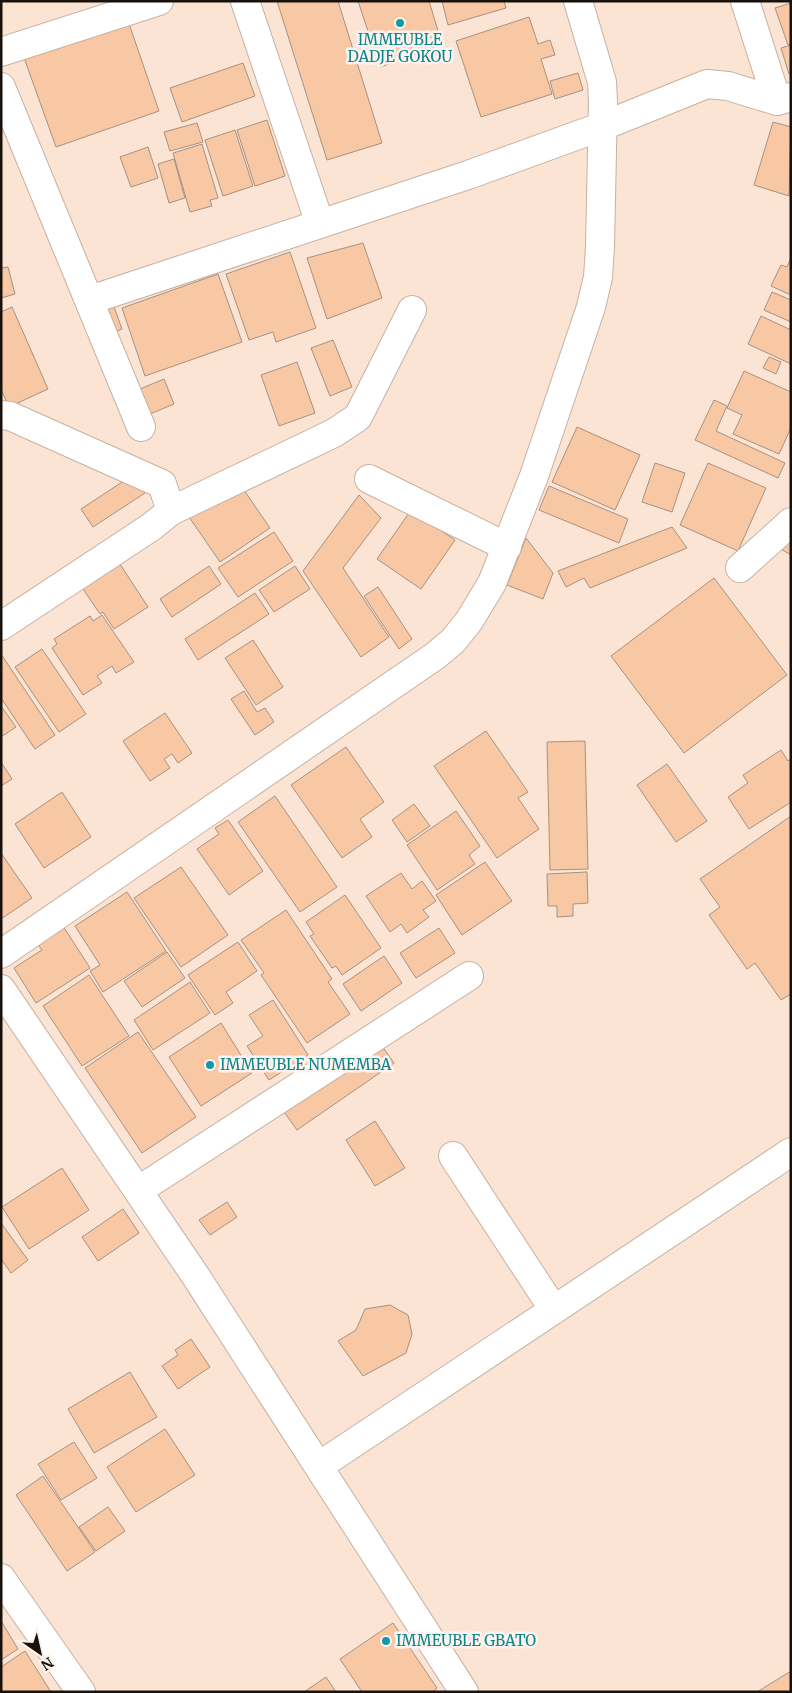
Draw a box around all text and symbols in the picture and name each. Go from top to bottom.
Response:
marker: IMMEUBLE DADJE GOKOU [394,17,406,29]
place label: IMMEUBLE DADJE GOKOU [348,30,452,66]
place label: IMMEUBLE NUMEMBA [220,1055,392,1074]
marker: IMMEUBLE NUMEMBA [204,1059,216,1071]
north arrow [15,1628,65,1678]
place label: IMMEUBLE GBATO [396,1631,536,1650]
marker: IMMEUBLE GBATO [380,1635,392,1647]
text: N [38,1653,57,1674]

